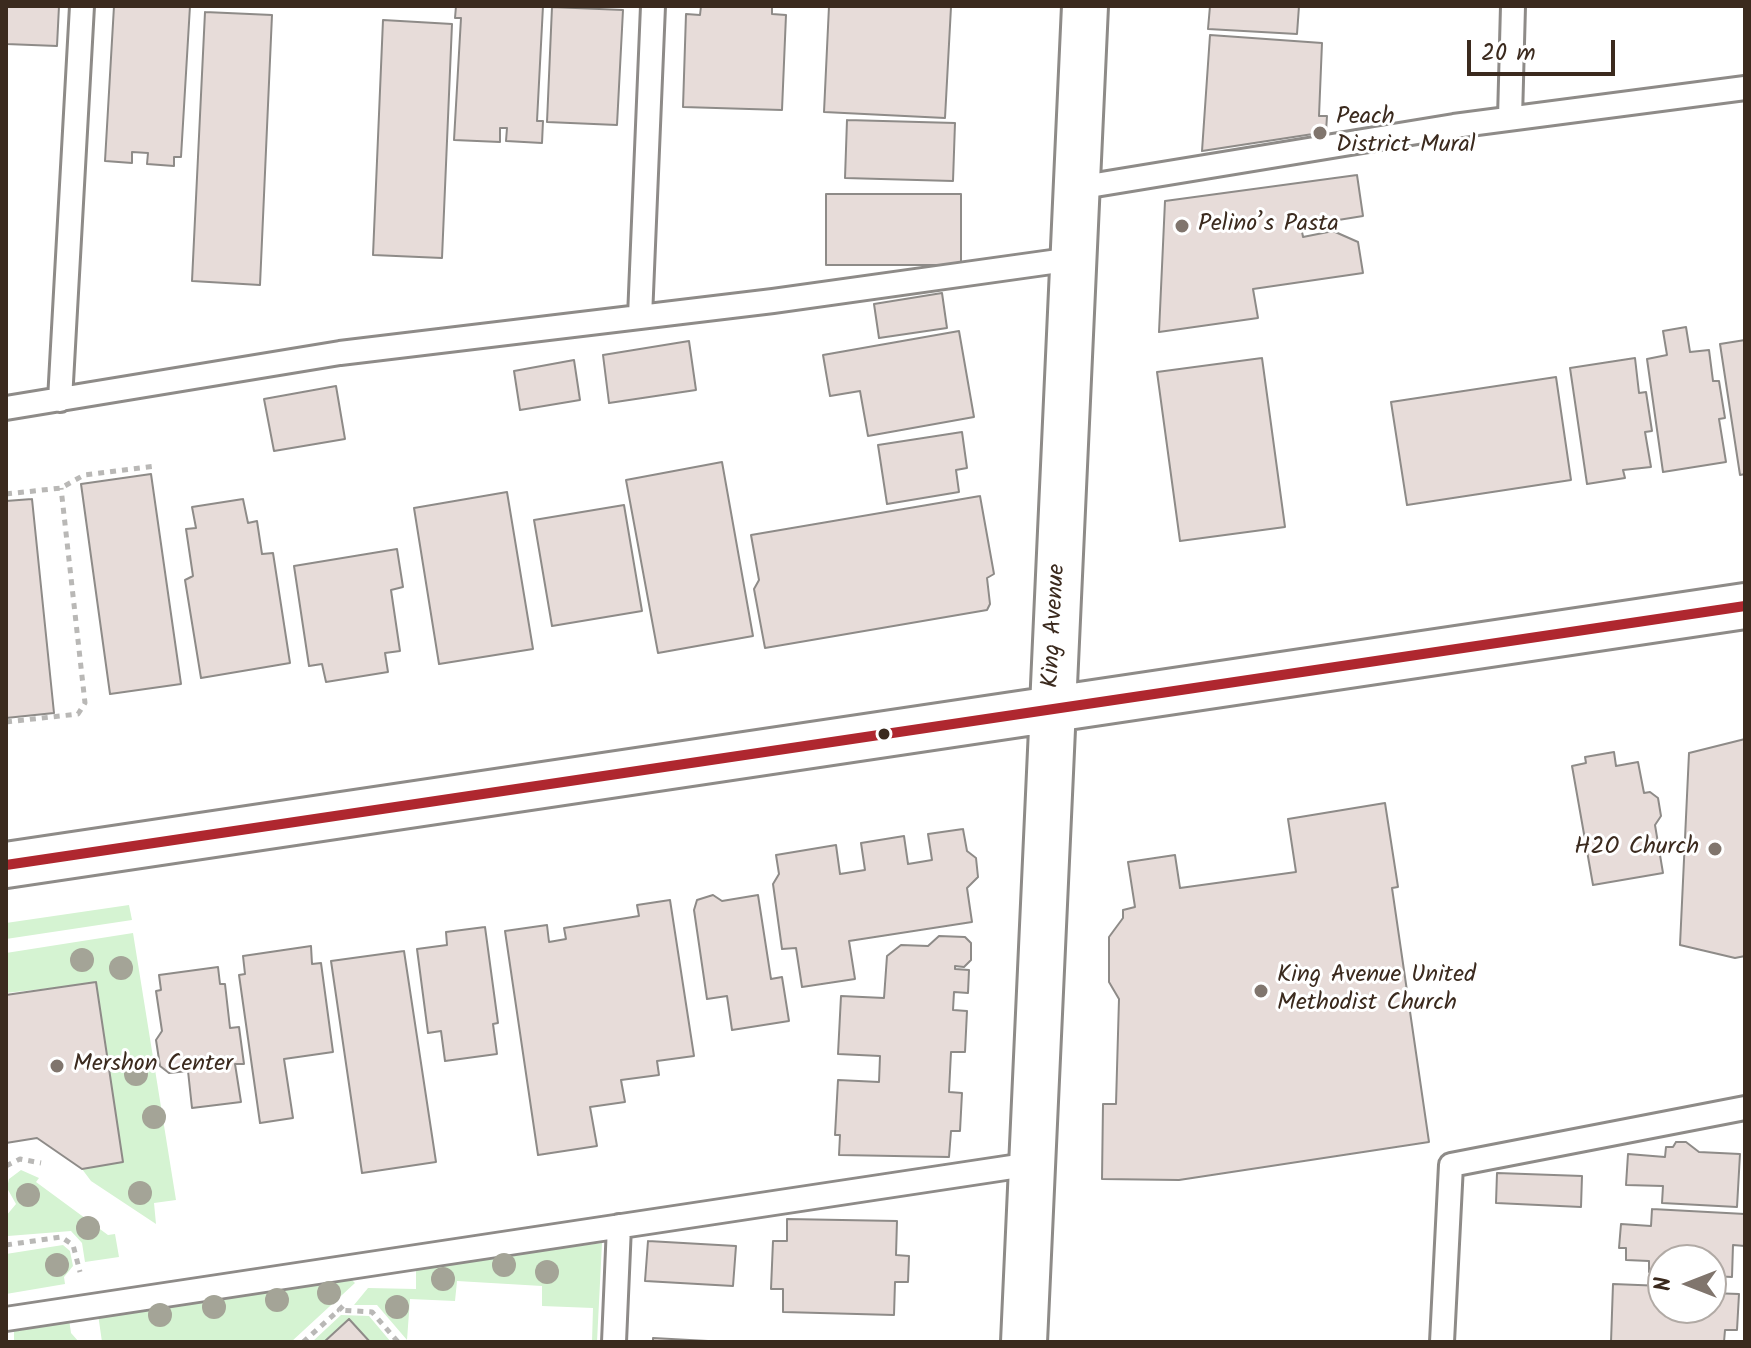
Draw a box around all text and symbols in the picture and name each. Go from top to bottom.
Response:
scale bar [1471,24,1619,74]
text: 20 m [1481,34,1536,73]
place label: Peach District Mural [1336,105,1476,161]
marker: Peach District Mural [1311,124,1329,142]
place label: Pelino’s Pasta [1198,212,1339,240]
marker: Pelino’s Pasta [1173,217,1191,235]
street label: King Avenue [1038,563,1074,689]
unlabelled marker [876,726,892,742]
place label: H2O Church [1574,835,1699,863]
marker: H2O Church [1706,840,1724,858]
place label: King Avenue United Methodist Church [1277,963,1476,1019]
marker: King Avenue United Methodist Church [1252,982,1270,1000]
place label: Mershon Center [73,1052,233,1080]
marker: Mershon Center [48,1057,66,1075]
north arrow [1647,1244,1727,1324]
text: N [1647,1277,1682,1291]

